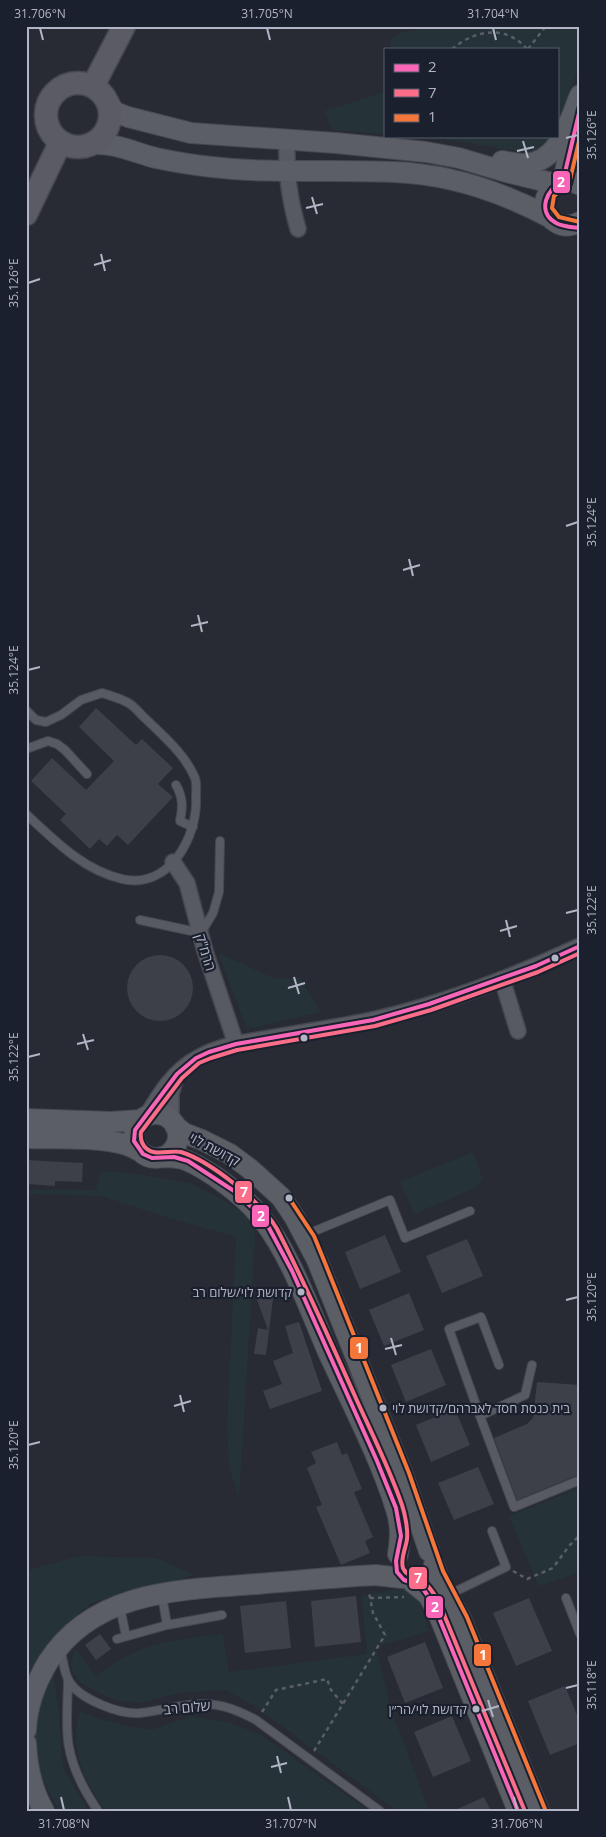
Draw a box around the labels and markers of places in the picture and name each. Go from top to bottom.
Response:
unlabelled marker [550,953,560,963]
unlabelled marker [299,1033,309,1043]
unlabelled marker [284,1193,294,1203]
place label: קדושת לוי/שלום רב [193,1283,292,1301]
marker: קדושת לוי/שלום רב [296,1287,306,1297]
place label: בית כנסת חסד לאברהם/קדושת לוי [392,1399,570,1417]
marker: בית כנסת חסד לאברהם/קדושת לוי [378,1403,388,1413]
place label: קדושת לוי/הר״ן [388,1700,467,1718]
marker: קדושת לוי/הר״ן [471,1704,481,1714]

